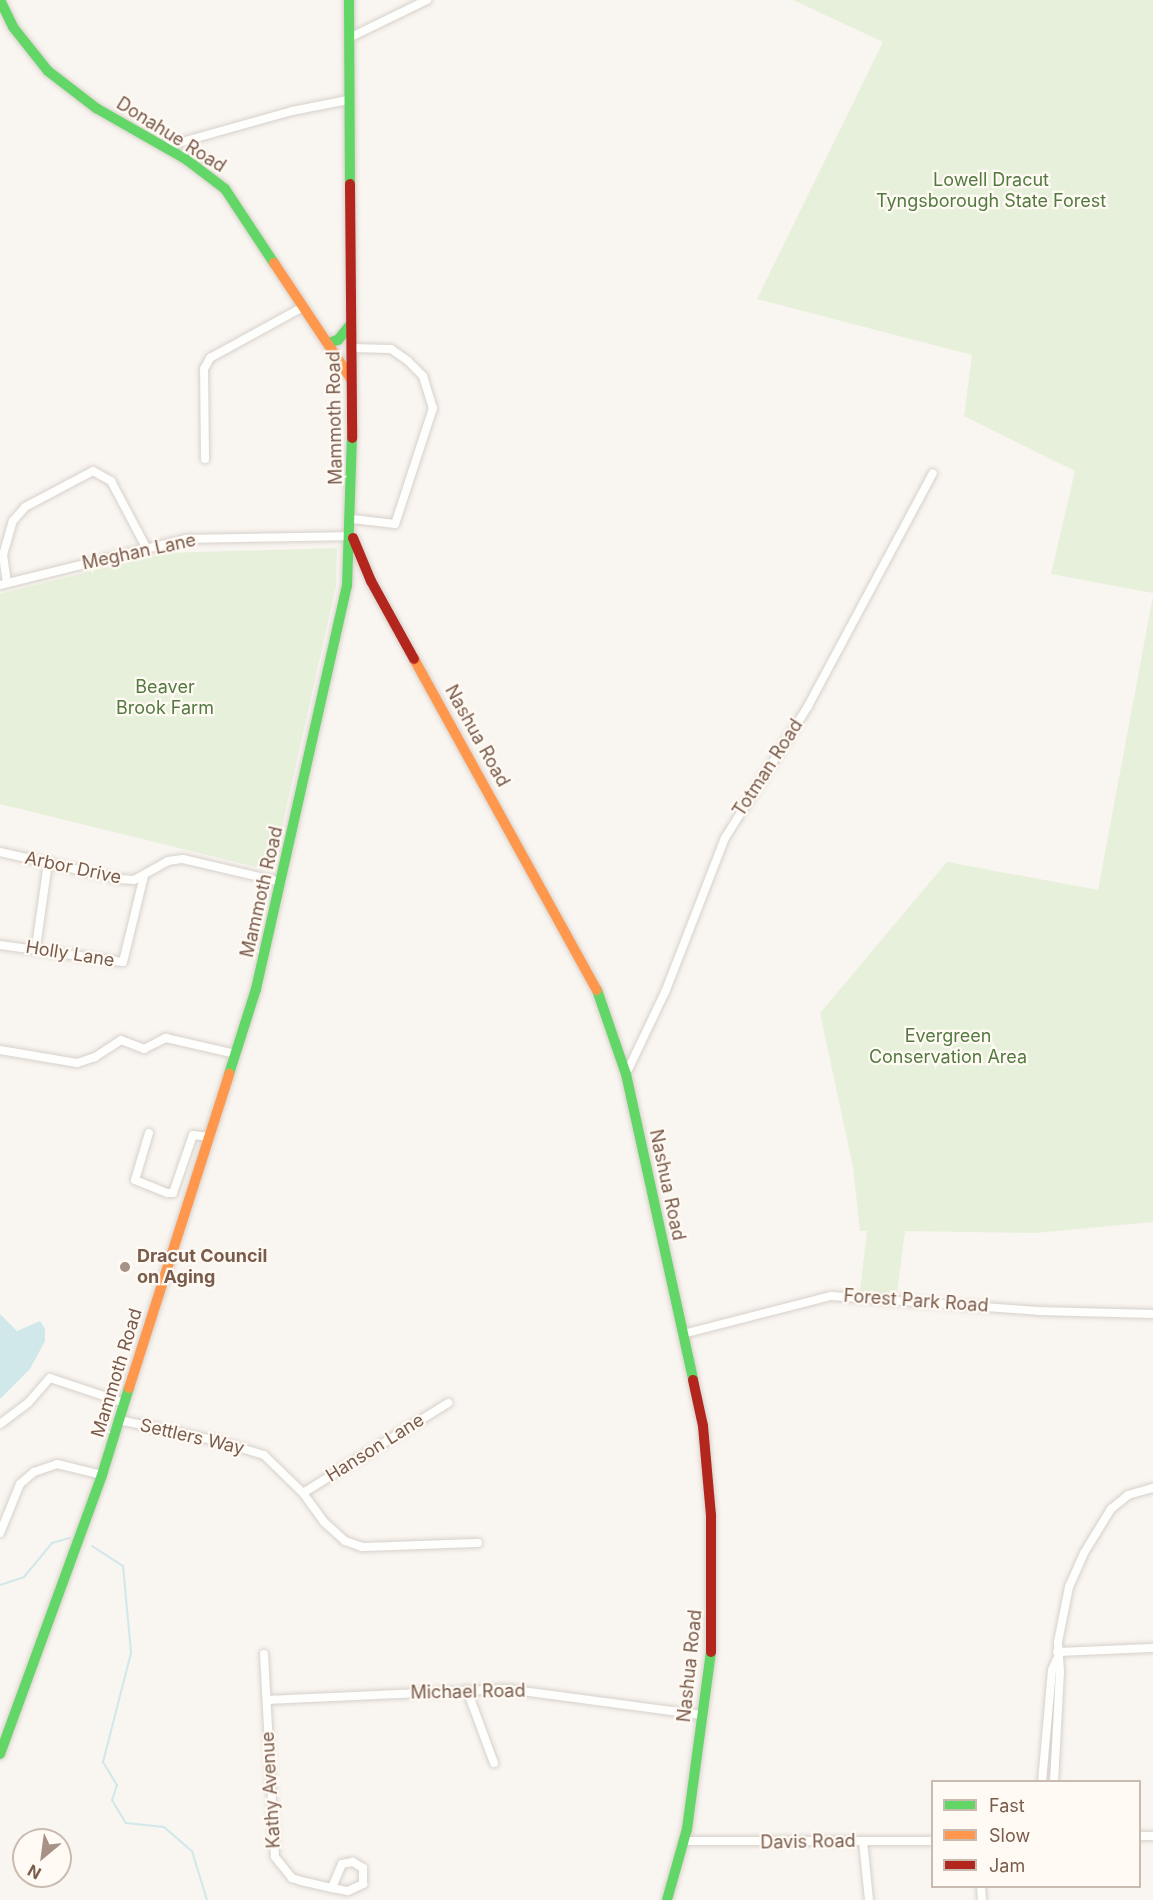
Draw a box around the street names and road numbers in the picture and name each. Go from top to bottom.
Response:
street label: Donahue Road [112,93,230,177]
street label: Mammoth Road [323,351,347,485]
street label: Meghan Lane [80,529,198,575]
street label: Nashua Road [440,681,514,791]
street label: Totman Road [728,715,808,821]
street label: Mammoth Road [236,824,288,960]
street label: Arbor Drive [23,847,123,889]
street label: Holly Lane [24,936,116,972]
street label: Nashua Road [645,1127,689,1243]
street label: Forest Park Road [843,1285,989,1317]
street label: Mammoth Road [87,1306,147,1440]
street label: Hanson Lane [322,1409,428,1487]
street label: Settlers Way [138,1415,246,1459]
street label: Nashua Road [673,1609,707,1723]
street label: Michael Road [410,1680,526,1704]
street label: Kathy Avenue [257,1731,285,1849]
street label: Davis Road [760,1830,856,1854]

